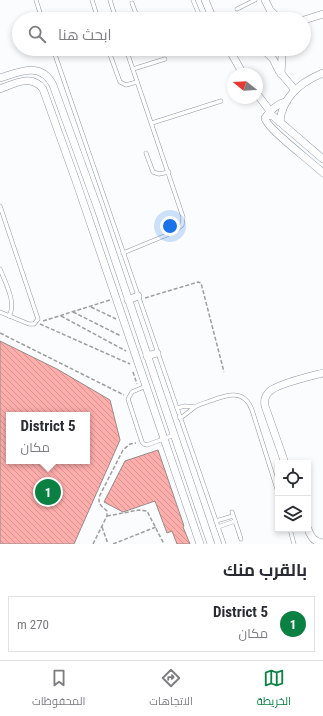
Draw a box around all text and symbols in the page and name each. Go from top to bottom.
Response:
search box [12,12,311,56]
icon: search [26,23,48,45]
text: ابحث هنا [58,26,112,44]
north arrow [227,68,263,104]
your location [160,216,180,236]
popup [6,412,90,464]
text: District 5 [21,417,75,435]
text: مكان [21,440,50,455]
map controls [275,460,311,532]
button: locate [275,460,311,496]
pin: 1 [35,477,61,507]
button: layers [275,496,311,532]
text: بالقرب منك [223,560,307,580]
text: District 5 [213,603,268,621]
text: 270 m [17,617,49,632]
text: 1 [290,617,296,632]
text: مكان [239,626,268,641]
tab: المحفوظات [32,667,85,711]
tab: الاتجاهات [149,667,193,711]
tab: الخريطة [257,667,291,711]

